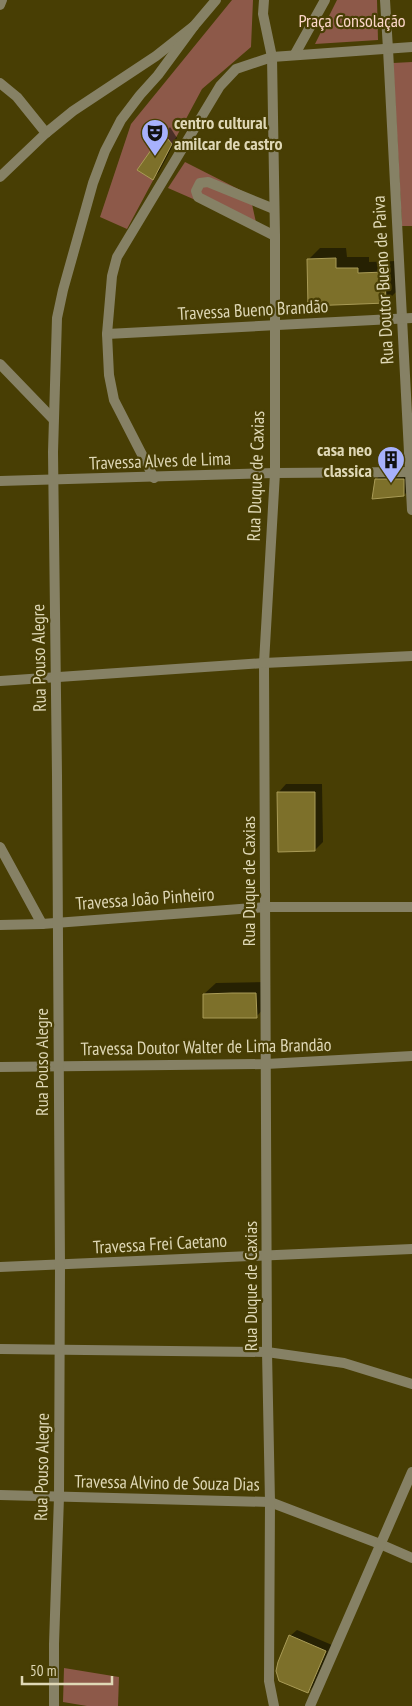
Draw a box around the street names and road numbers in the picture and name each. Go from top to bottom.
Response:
street label: Rua Doutor Bueno de Paiva [367,195,398,365]
street label: Travessa Bueno Brandão [177,294,329,325]
street label: Rua Duque de Caxias [242,410,269,542]
street label: Travessa Alves de Lima [89,447,231,474]
street label: Rua Pouso Alegre [26,604,51,712]
street label: Rua Duque de Caxias [237,816,260,946]
street label: Travessa João Pinheiro [75,882,215,915]
street label: Rua Pouso Alegre [30,1008,53,1116]
street label: Travessa Doutor Walter de Lima Brandão [80,1033,332,1060]
street label: Rua Duque de Caxias [239,1221,262,1351]
street label: Travessa Frei Caetano [92,1228,228,1258]
street label: Rua Pouso Alegre [29,1413,54,1521]
street label: Travessa Alvino de Souza Dias [74,1469,260,1496]

